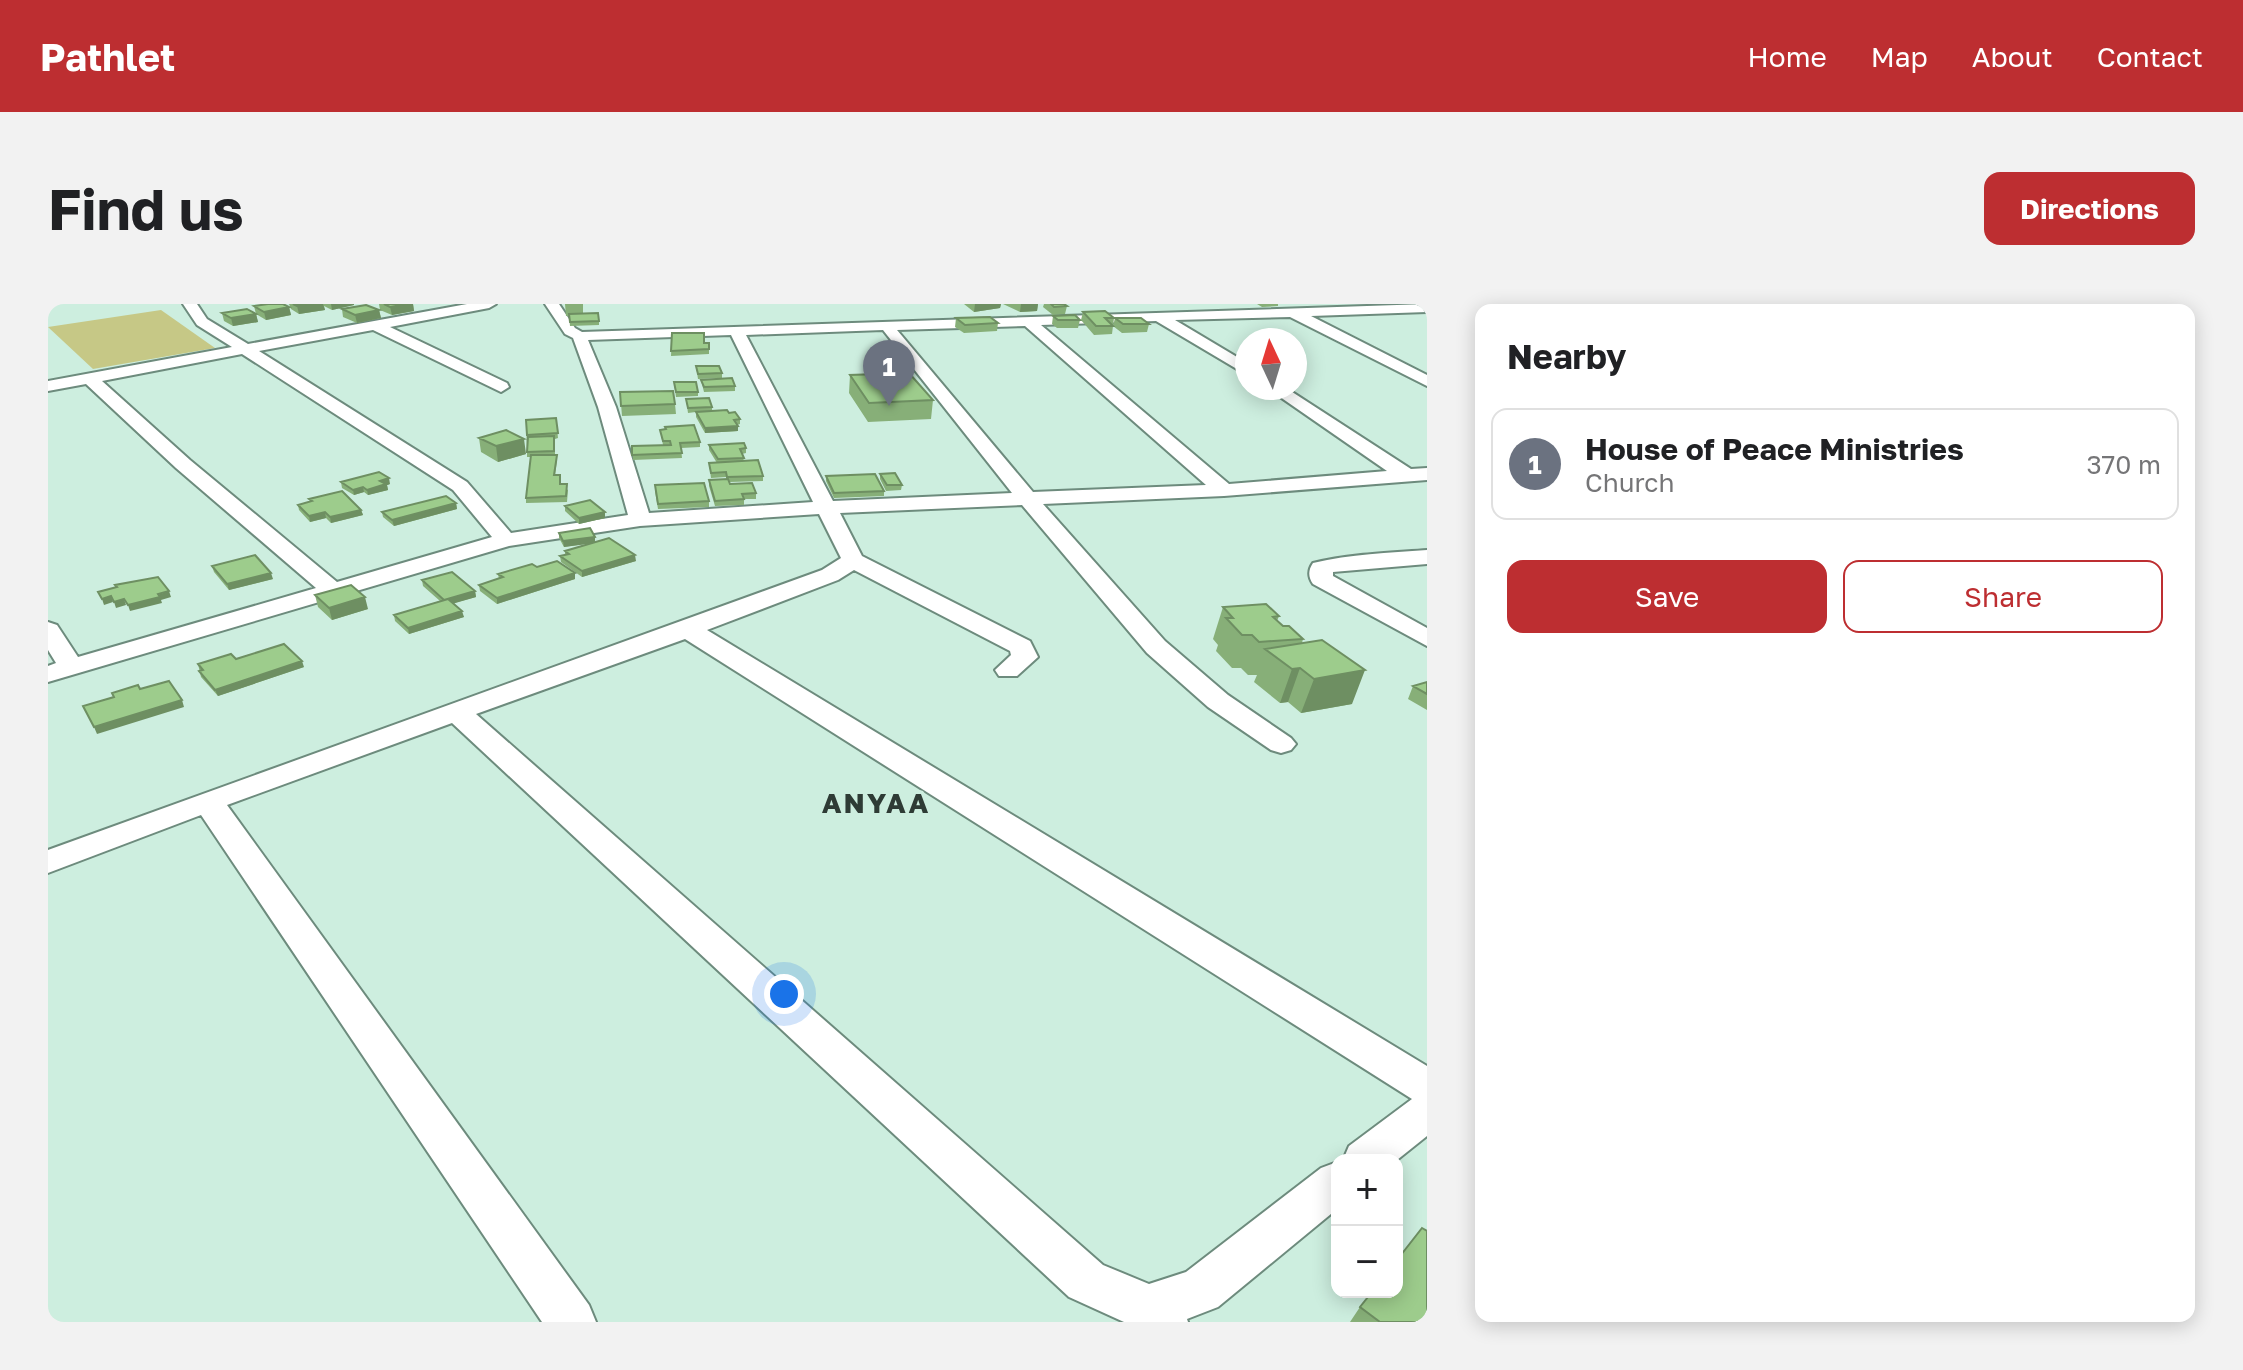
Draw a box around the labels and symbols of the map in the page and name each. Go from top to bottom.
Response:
north arrow [1235,328,1307,400]
pin: 1 [863,340,915,406]
district label: ANYAA [822,786,930,819]
your location [764,974,804,1014]

